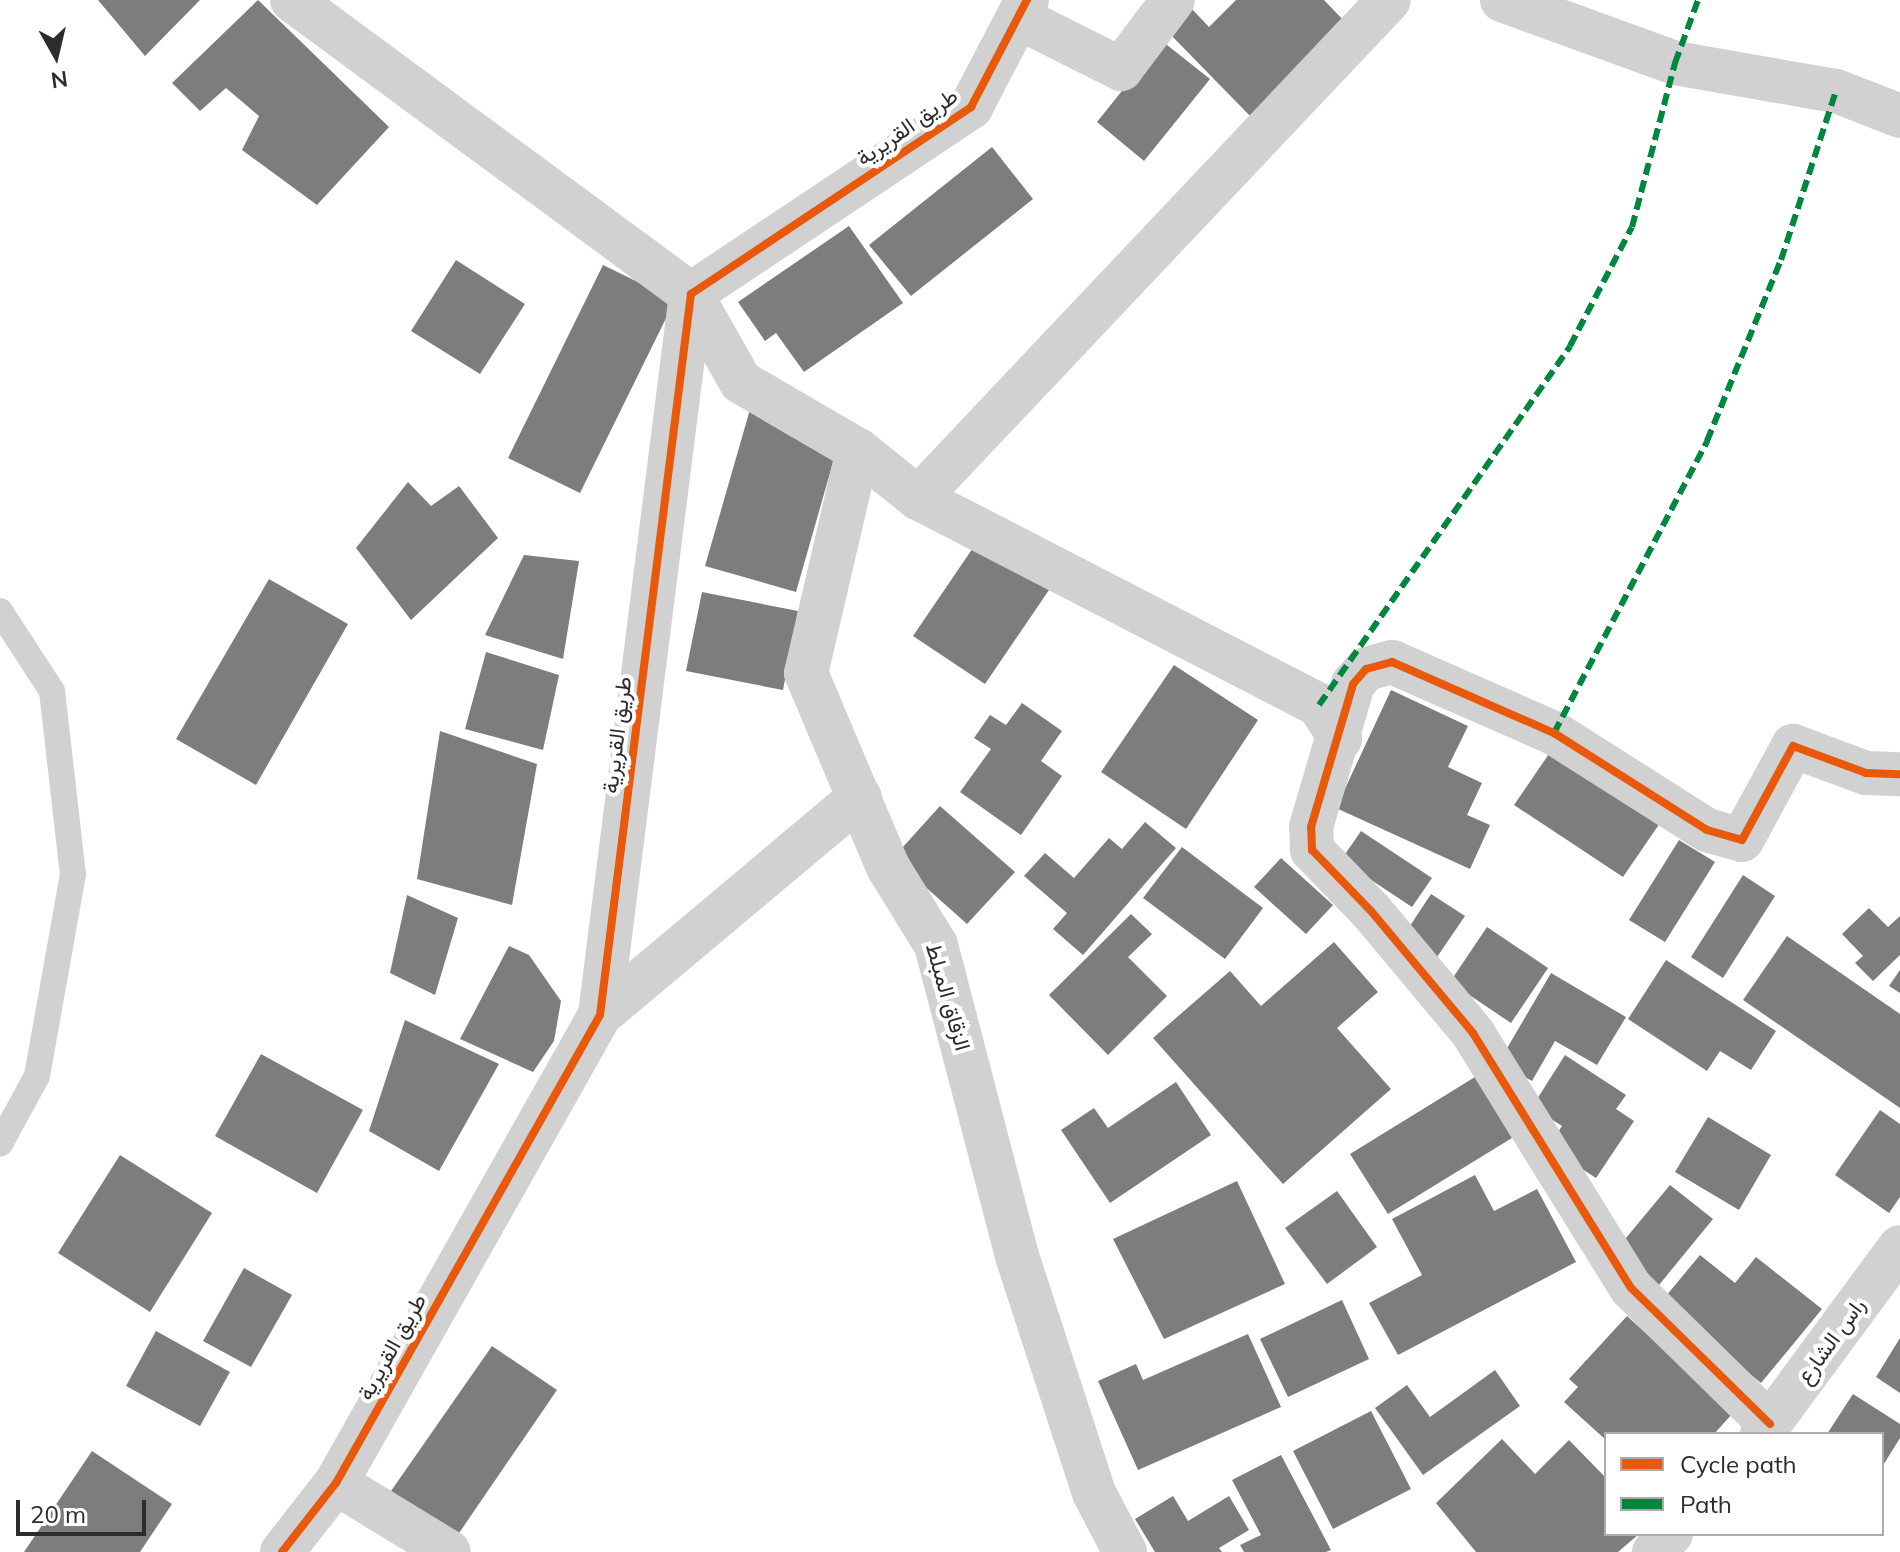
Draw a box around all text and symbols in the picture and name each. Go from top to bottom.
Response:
north arrow [16,16,96,96]
text: N [49,65,70,95]
street label: طريق القريرية [851,82,963,172]
street label: طريق القريرية [597,675,637,795]
street label: الزقاق المبلط [920,940,976,1054]
street label: طريق القريرية [352,1289,432,1405]
street label: راس الشارع [1791,1293,1871,1389]
legend [1604,1432,1884,1536]
text: Cycle path [1680,1449,1797,1479]
scale bar [20,1484,150,1534]
text: Path [1680,1489,1732,1519]
text: 20 m [30,1499,86,1529]

